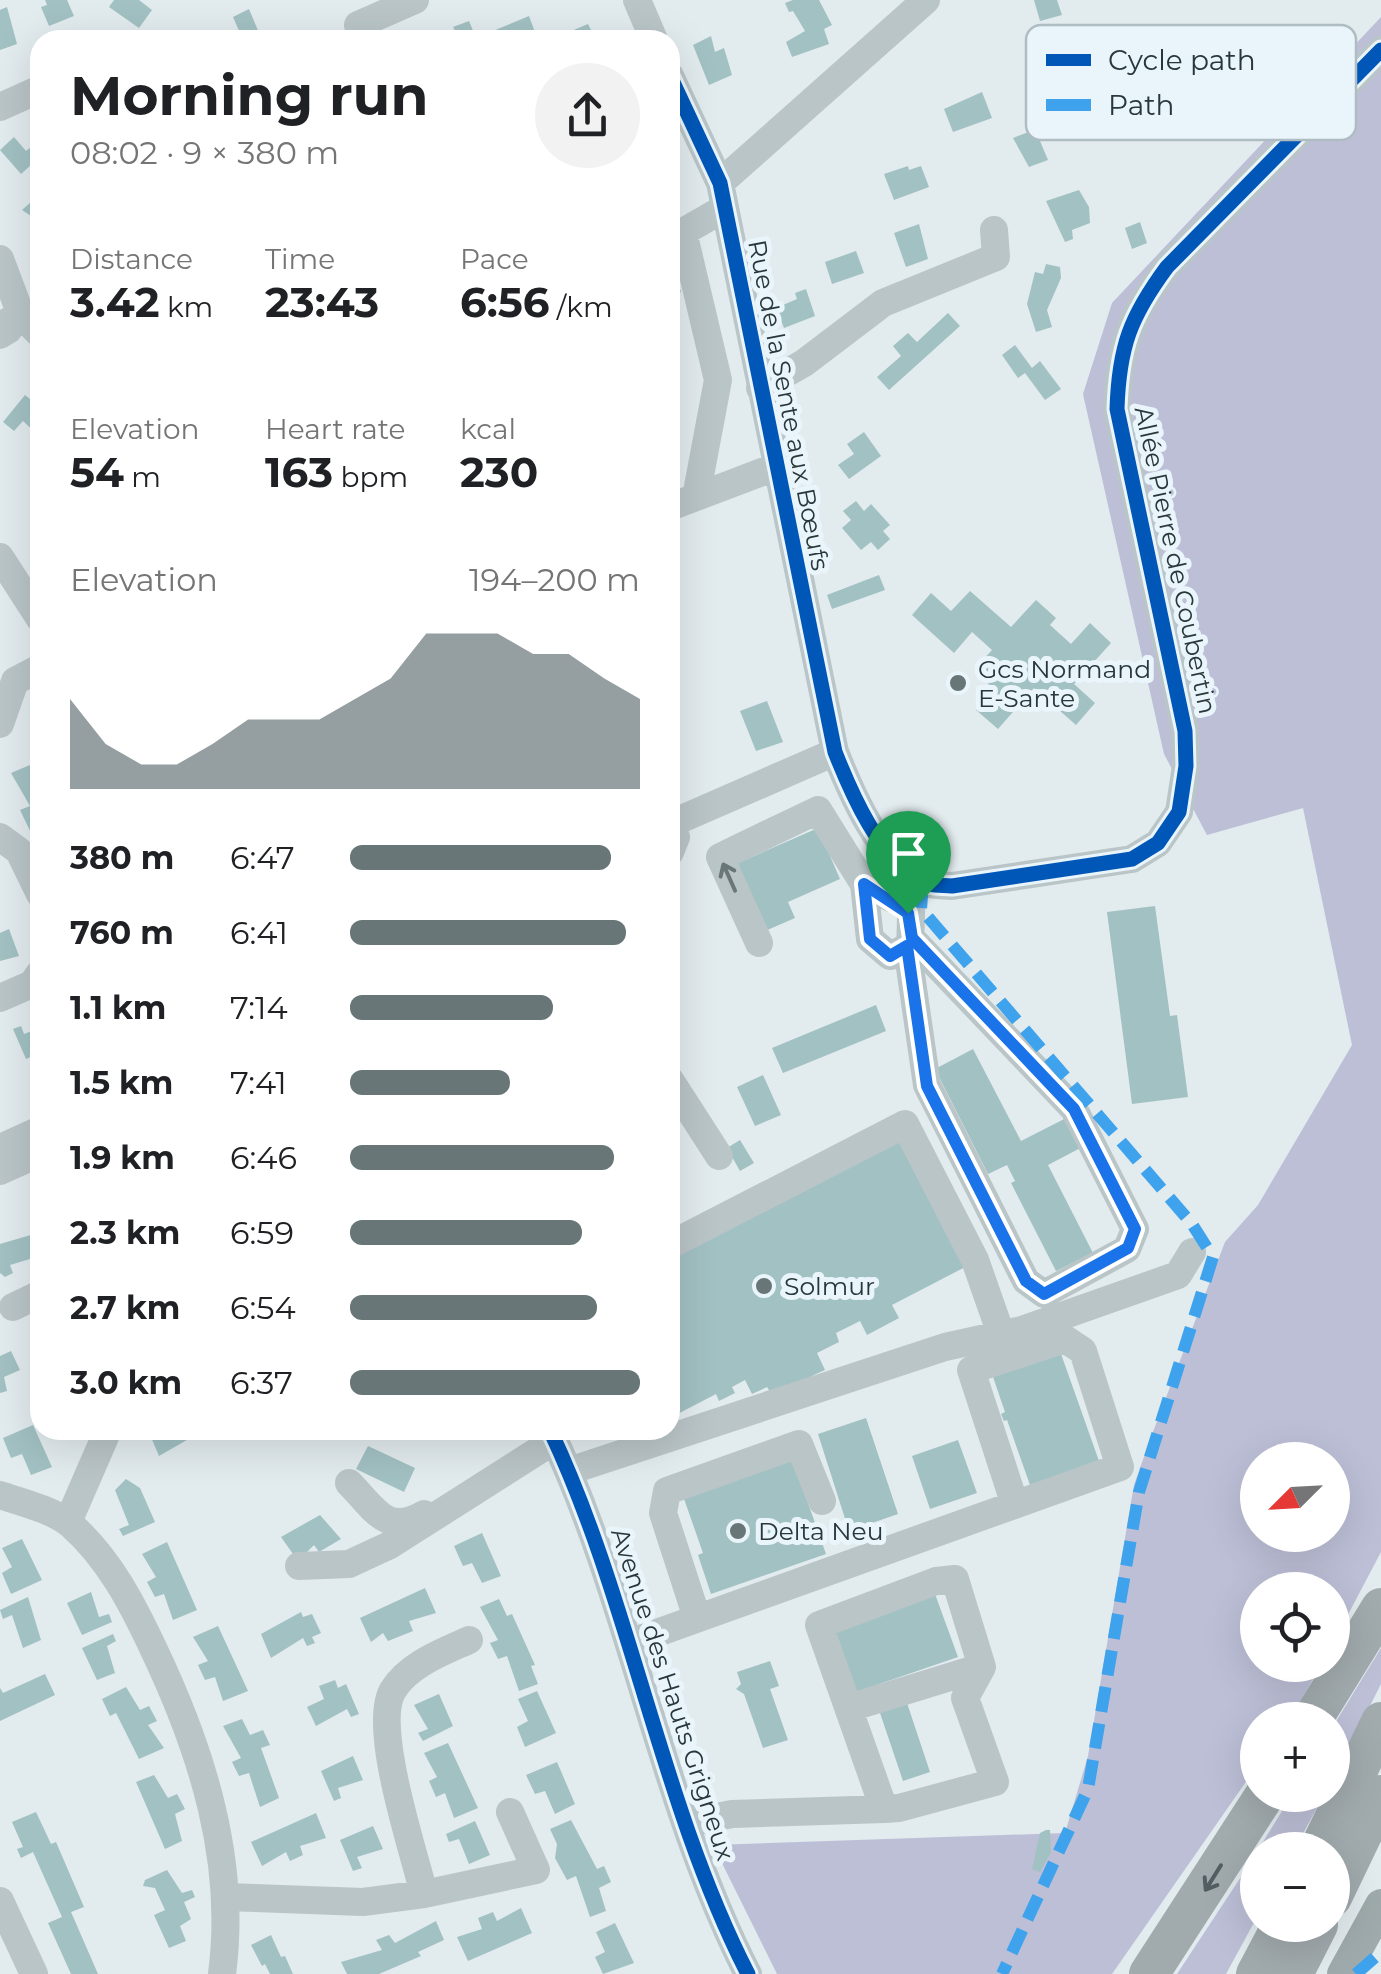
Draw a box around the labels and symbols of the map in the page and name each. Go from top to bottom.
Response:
legend [1026,25,1356,140]
text: Cycle path [1108,43,1256,77]
text: Path [1108,88,1175,122]
street label: Rue de la Sente aux Bœufs [742,237,836,573]
street label: Allée Pierre de Coubertin [1129,404,1223,716]
place label: Gcs Normand E-Sante [978,654,1151,713]
marker: Gcs Normand E-Sante [947,672,969,694]
pin [866,811,951,914]
one-way arrow [719,862,737,893]
place label: Solmur [784,1271,875,1301]
marker: Solmur [753,1275,775,1297]
north arrow [1240,1442,1350,1552]
place label: Delta Neu [758,1516,883,1546]
marker: Delta Neu [727,1520,749,1542]
street label: Avenue des Hauts Grigneux [605,1524,741,1864]
one-way arrow [1203,1863,1223,1891]

